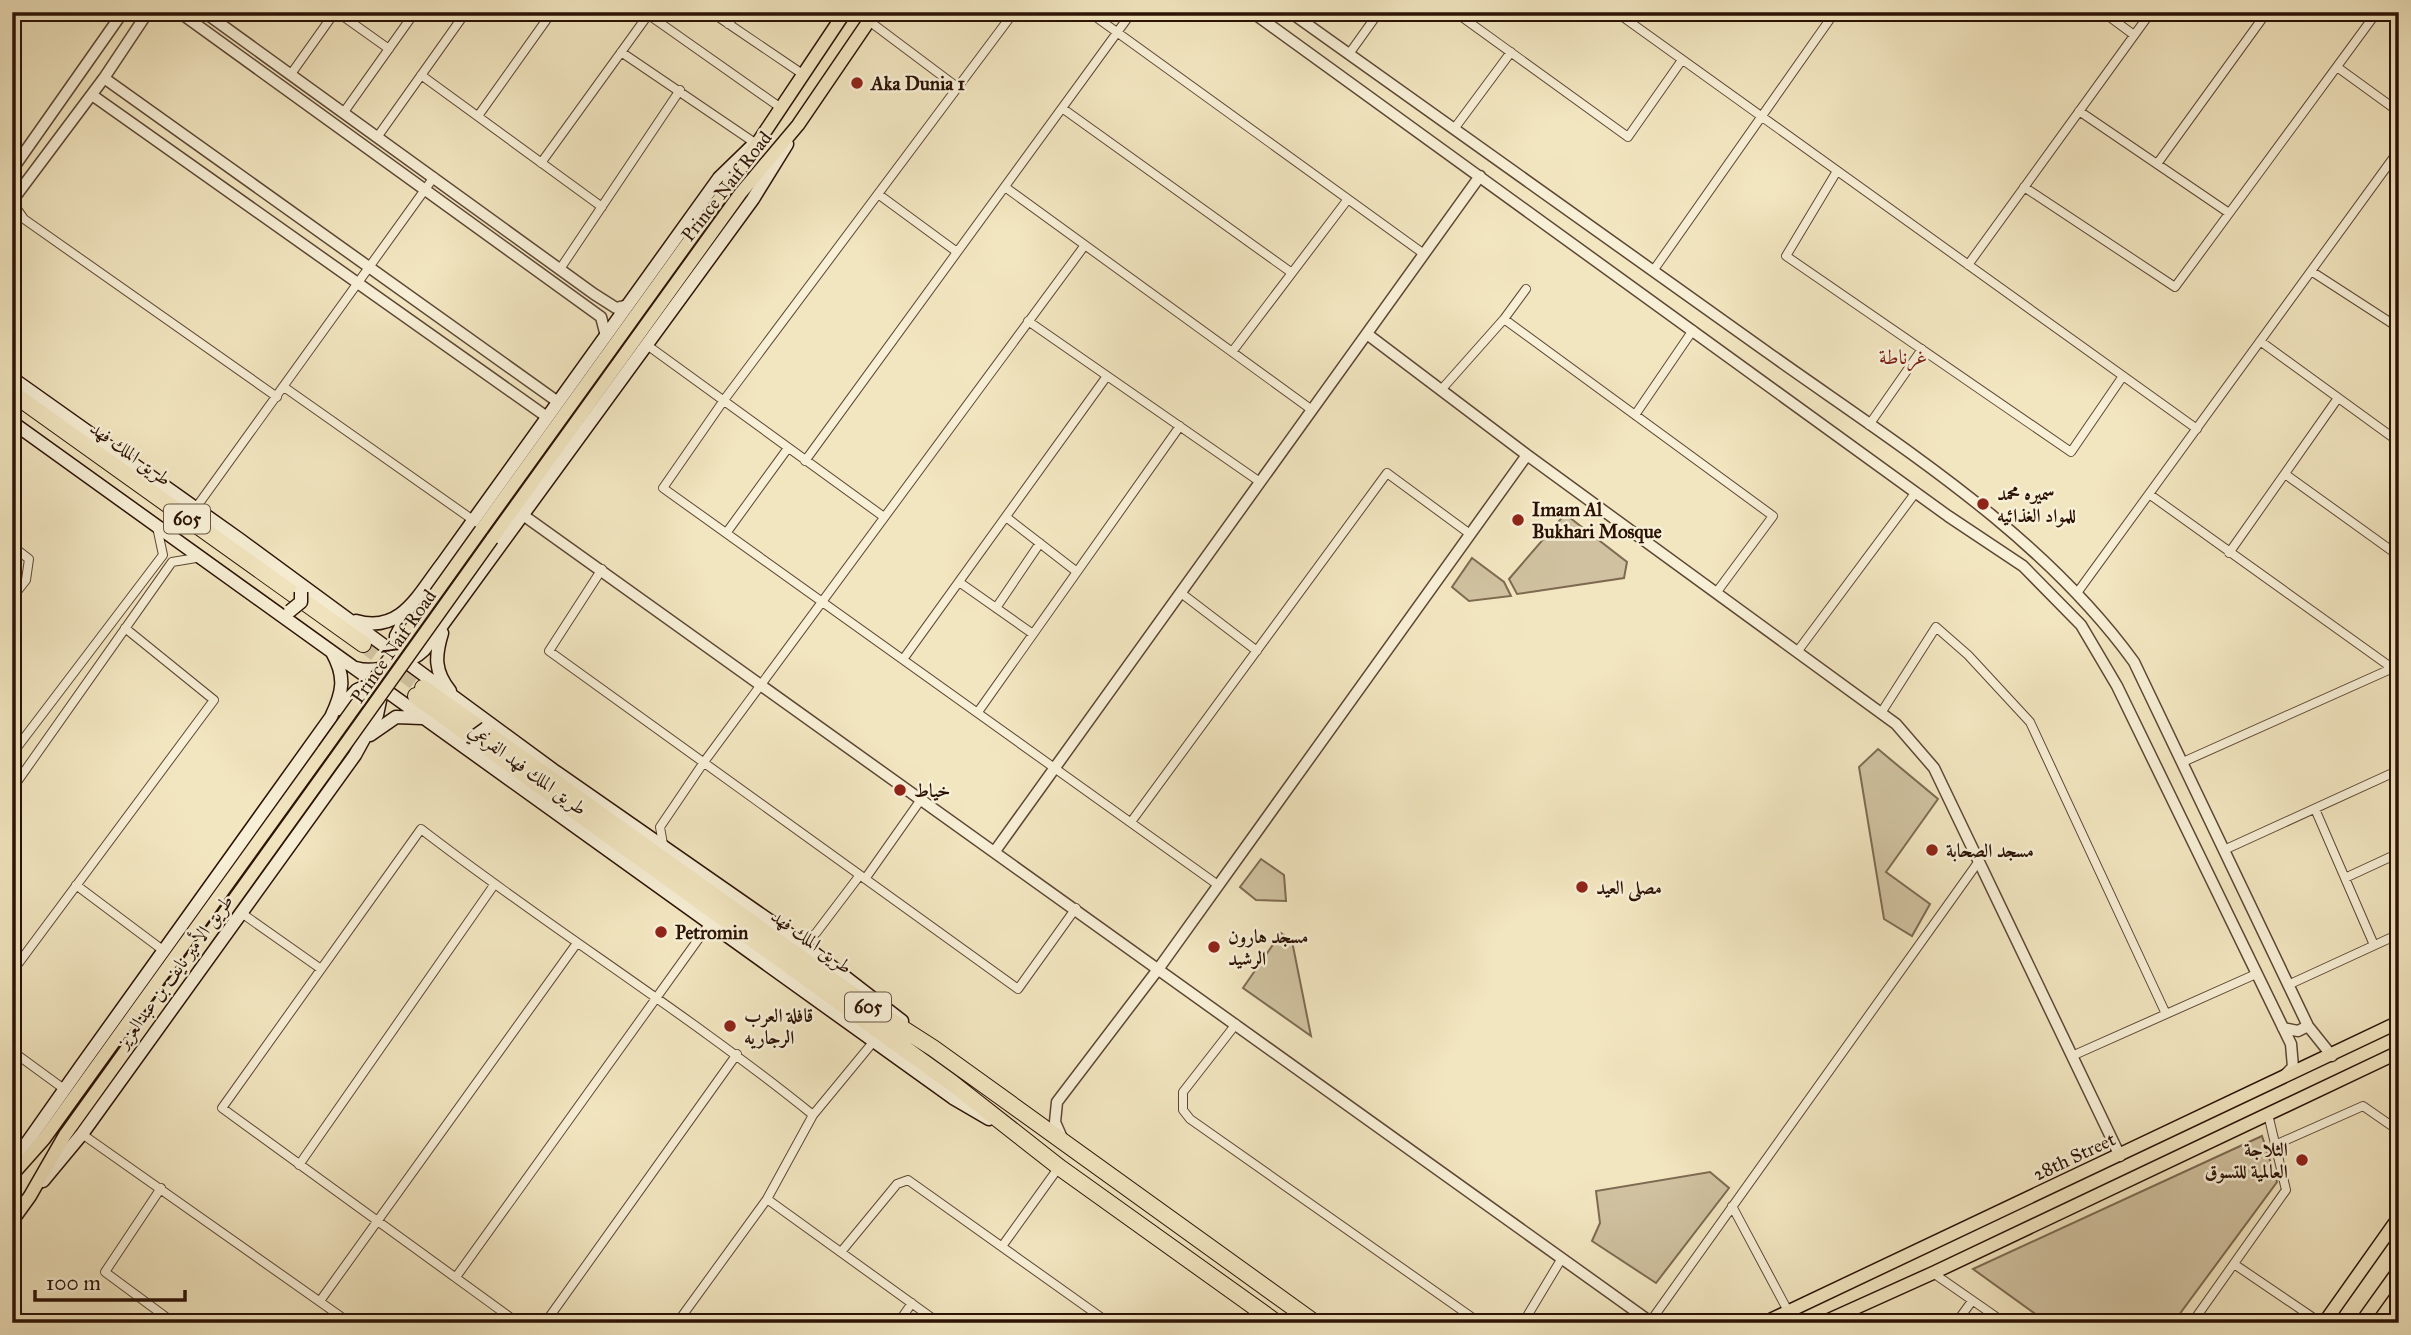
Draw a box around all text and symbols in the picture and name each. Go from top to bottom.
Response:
place label: Aka Dunia 1 [869,72,965,95]
marker: Aka Dunia 1 [849,75,865,91]
street label: Prince Naif Road [676,126,777,246]
district label: غرناطة [1879,344,1927,372]
street label: طريق الملك فهد [85,416,176,491]
place label: سميره محمد للمواد الغذائيه [1997,482,2076,528]
marker: سميره محمد للمواد الغذائيه [1975,496,1991,512]
place label: Imam Al Bukhari Mosque [1532,498,1662,544]
road number: 605 [164,504,210,534]
marker: Imam Al Bukhari Mosque [1510,512,1526,528]
street label: Prince Naif Road [346,585,441,707]
street label: طريق الملك فهد الفرعي [462,719,591,823]
place label: خياط [914,779,950,802]
marker: خياط [892,782,908,798]
place label: مسجد الصحابة [1946,839,2034,862]
marker: مسجد الصحابة [1924,842,1940,858]
place label: مصلى العيد [1596,876,1662,903]
marker: مصلى العيد [1574,879,1590,895]
street label: طريق الأمير نايف بن عبدالعزيز [108,889,239,1055]
street label: طريق الملك فهد [766,904,857,979]
place label: Petromin [675,921,749,944]
marker: Petromin [653,924,669,940]
place label: مسجد هارون الرشيد [1228,925,1308,970]
marker: مسجد هارون الرشيد [1206,939,1222,955]
road number: 605 [845,992,891,1022]
place label: قافلة العرب الرجاريه [744,1004,813,1049]
marker: قافلة العرب الرجاريه [722,1018,738,1034]
street label: 28th Street [2029,1127,2119,1185]
place label: الثلاجة العالمية للتسوق [2204,1138,2288,1184]
marker: الثلاجة العالمية للتسوق [2294,1152,2310,1168]
scale bar [35,1258,186,1302]
text: 100 m [46,1270,101,1296]

